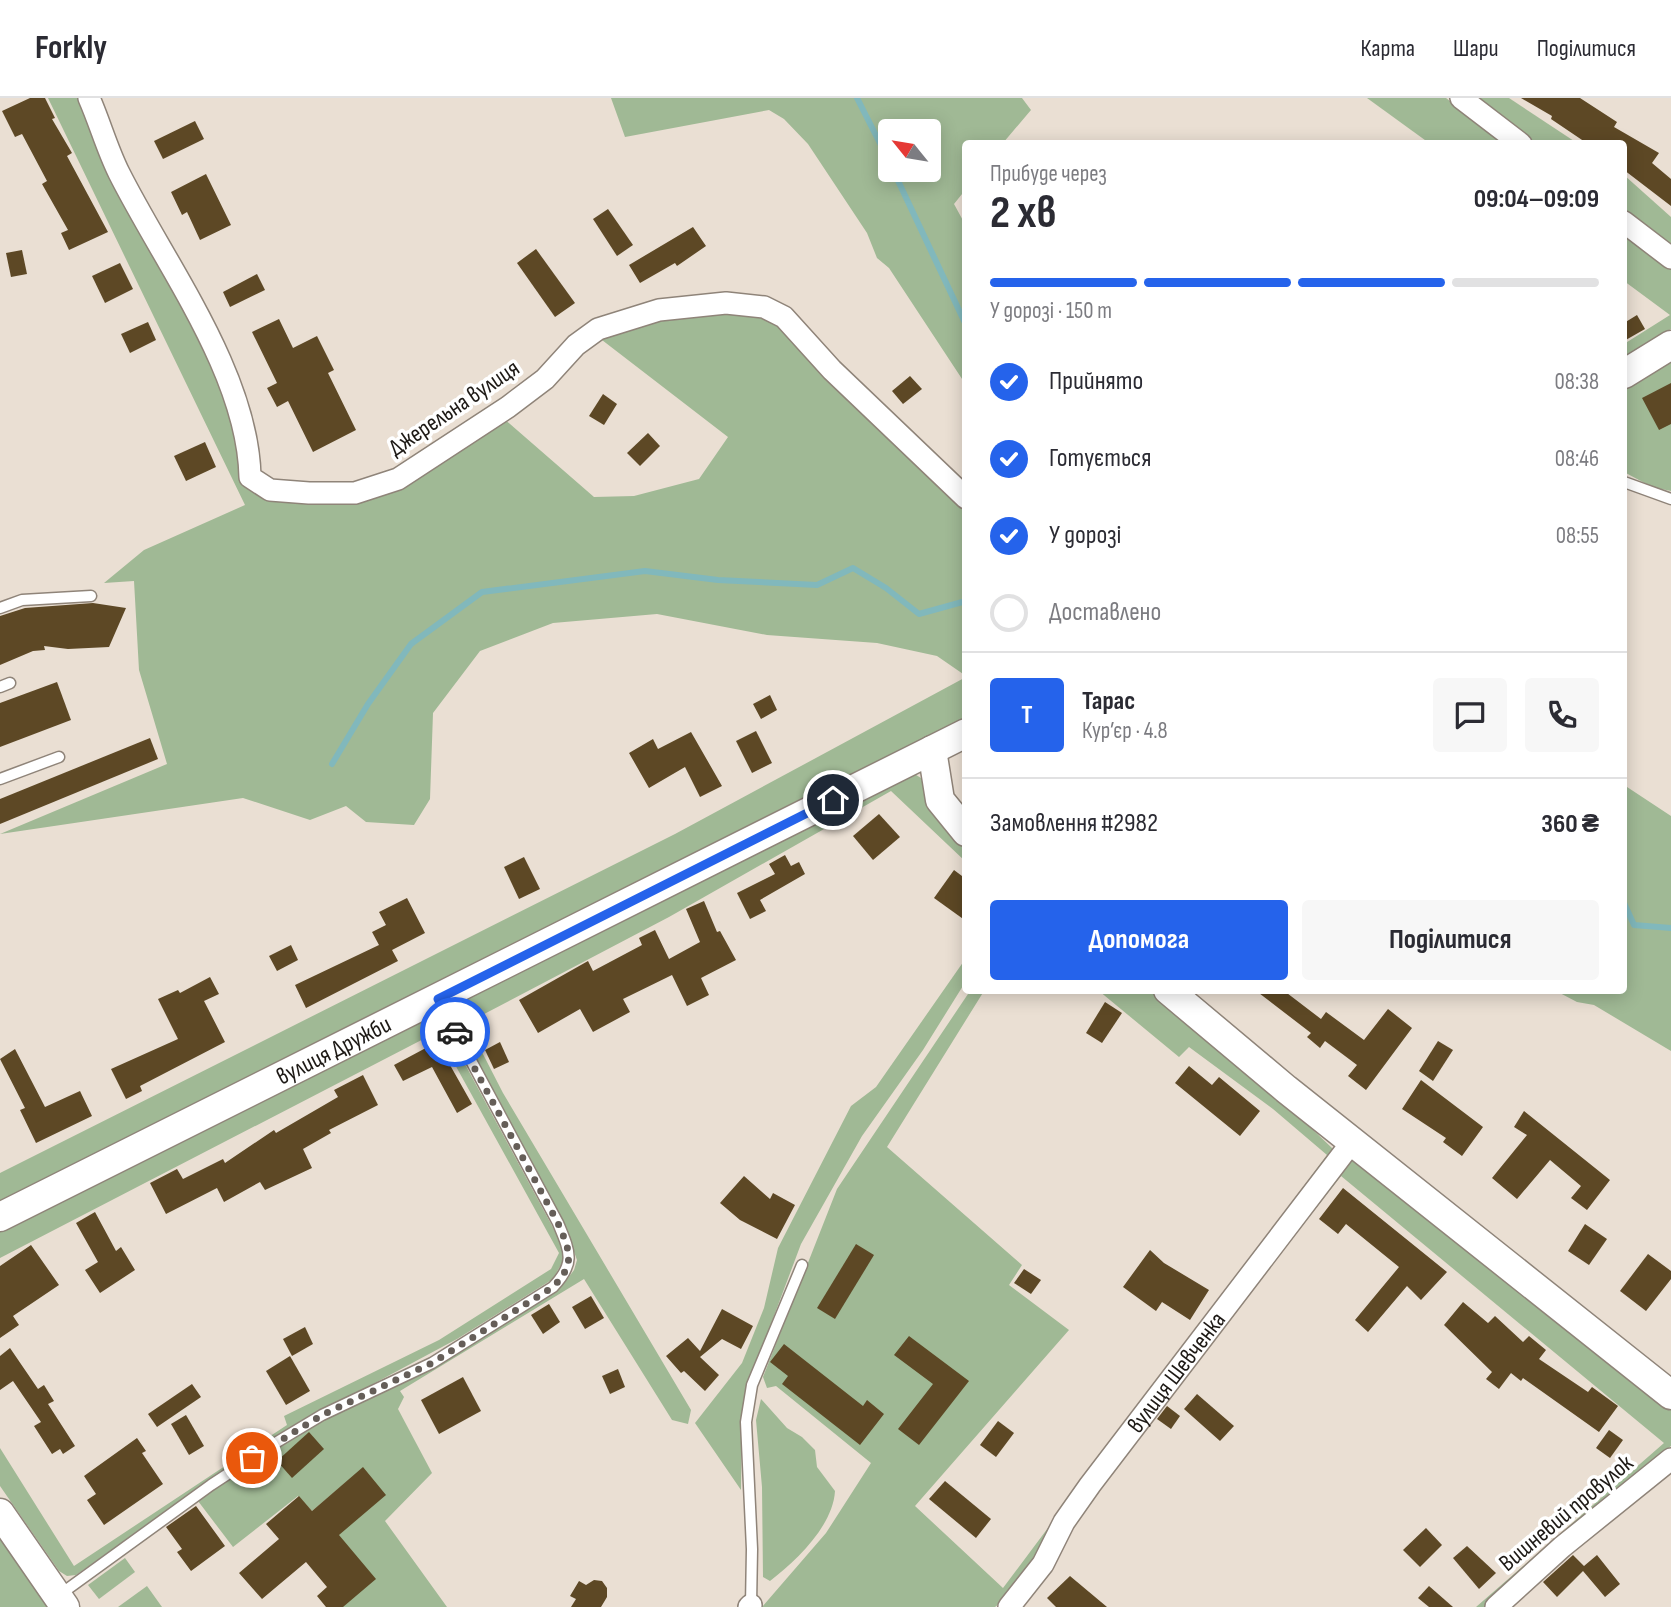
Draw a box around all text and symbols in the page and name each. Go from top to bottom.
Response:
text: Forkly [35,28,107,68]
text: Карта [1360,34,1415,63]
text: Шари [1453,34,1499,63]
text: Поділитися [1537,34,1636,63]
north arrow [878,119,942,182]
map controls [878,119,941,182]
text: Прибуде через [990,160,1107,188]
text: 09:04–09:09 [1474,184,1599,215]
text: 2 хв [990,186,1057,241]
text: У дорозі · 150 m [990,297,1112,325]
street label: Джерельна вулиця [383,354,525,462]
icon: check [990,363,1028,401]
text: Прийнято [1049,366,1143,397]
text: 08:38 [1555,368,1599,396]
icon: check [990,440,1028,478]
text: Готується [1049,443,1151,474]
text: 08:46 [1555,445,1599,473]
icon: check [990,517,1028,555]
text: У дорозі [1049,520,1121,551]
text: 08:55 [1556,522,1599,550]
text: Доставлено [1049,597,1161,628]
button: chat [1433,678,1507,752]
button: phone [1525,678,1599,752]
text: Тарас [1082,686,1135,717]
text: Т [1021,700,1033,731]
text: Кур’єр · 4.8 [1082,717,1168,745]
pin [803,770,863,830]
icon: home [814,781,852,819]
text: Замовлення #2982 [990,808,1158,839]
text: 360 ₴ [1541,809,1599,840]
button: Допомога [990,900,1288,980]
button: Поділитися [1302,900,1599,980]
courier [420,997,490,1067]
street label: вулиця Дружби [271,1009,396,1091]
icon: car [436,1013,474,1051]
street label: вулиця Шевченка [1121,1306,1232,1438]
pin [222,1428,282,1488]
icon: bag [233,1439,271,1477]
street label: Вишневий провулок [1493,1448,1640,1577]

